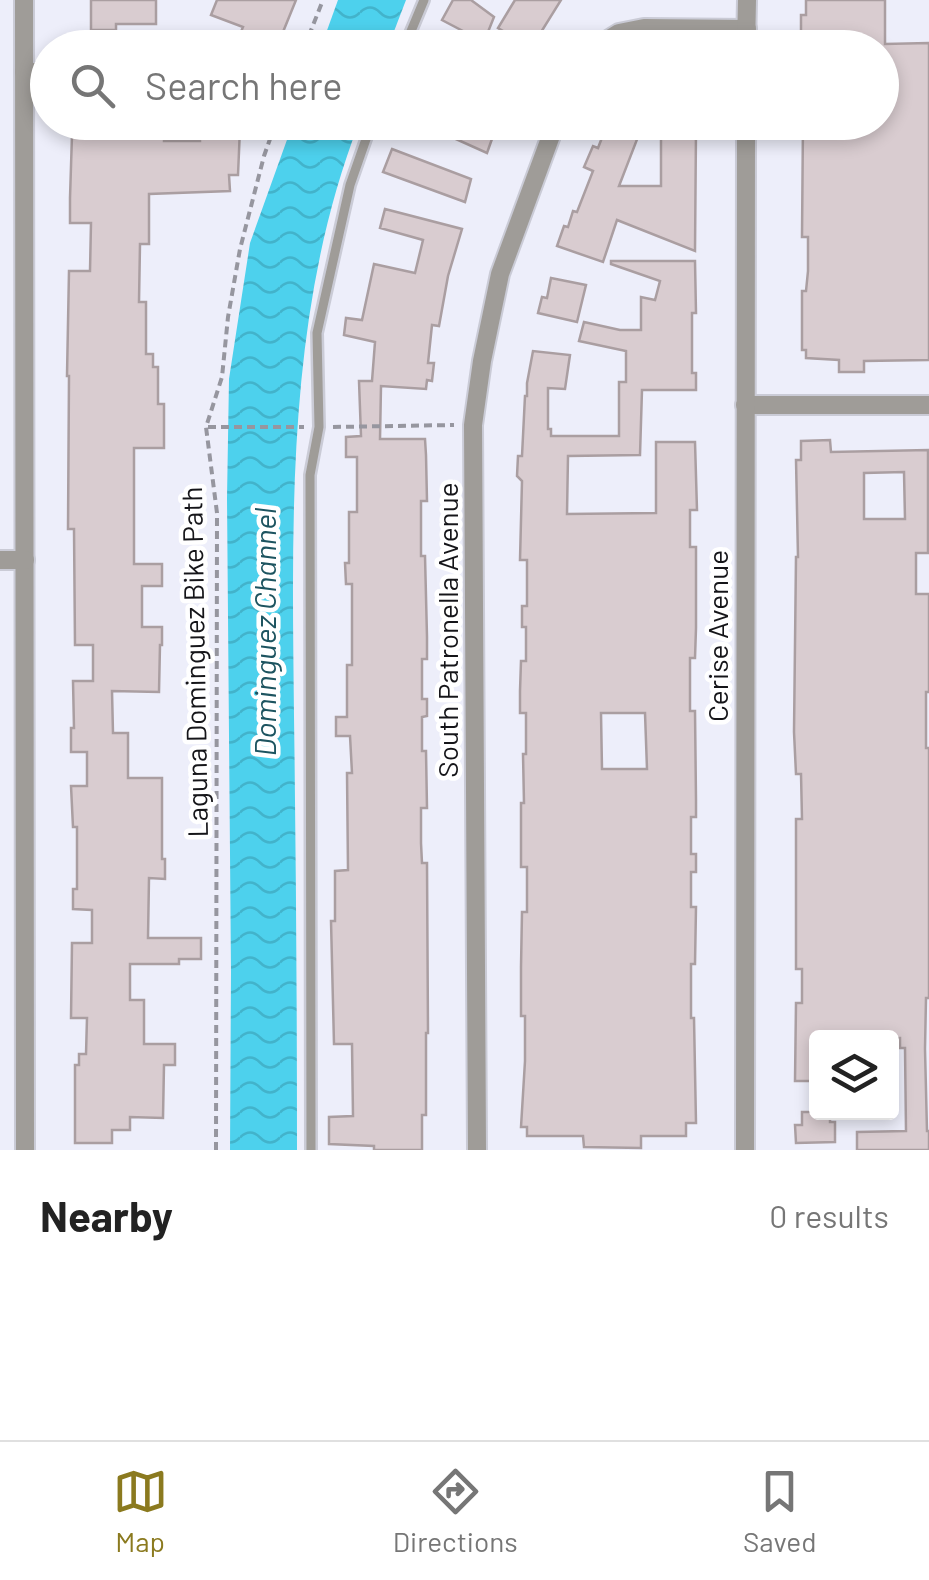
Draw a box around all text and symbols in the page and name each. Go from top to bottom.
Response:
search box [30,30,899,140]
icon: search [65,58,120,113]
text: Search here [145,62,343,108]
street label: South Patronella Avenue [430,482,464,778]
street label: Laguna Dominguez Bike Path [174,486,214,838]
water label: Dominguez Channel [246,507,282,757]
street label: Cerise Avenue [700,550,734,722]
map controls [809,1030,899,1120]
button: layers [809,1030,899,1120]
text: Nearby [40,1190,173,1240]
text: 0 results [769,1196,889,1234]
tab: Map [113,1464,168,1558]
tab: Directions [393,1464,518,1558]
tab: Saved [743,1464,816,1558]

